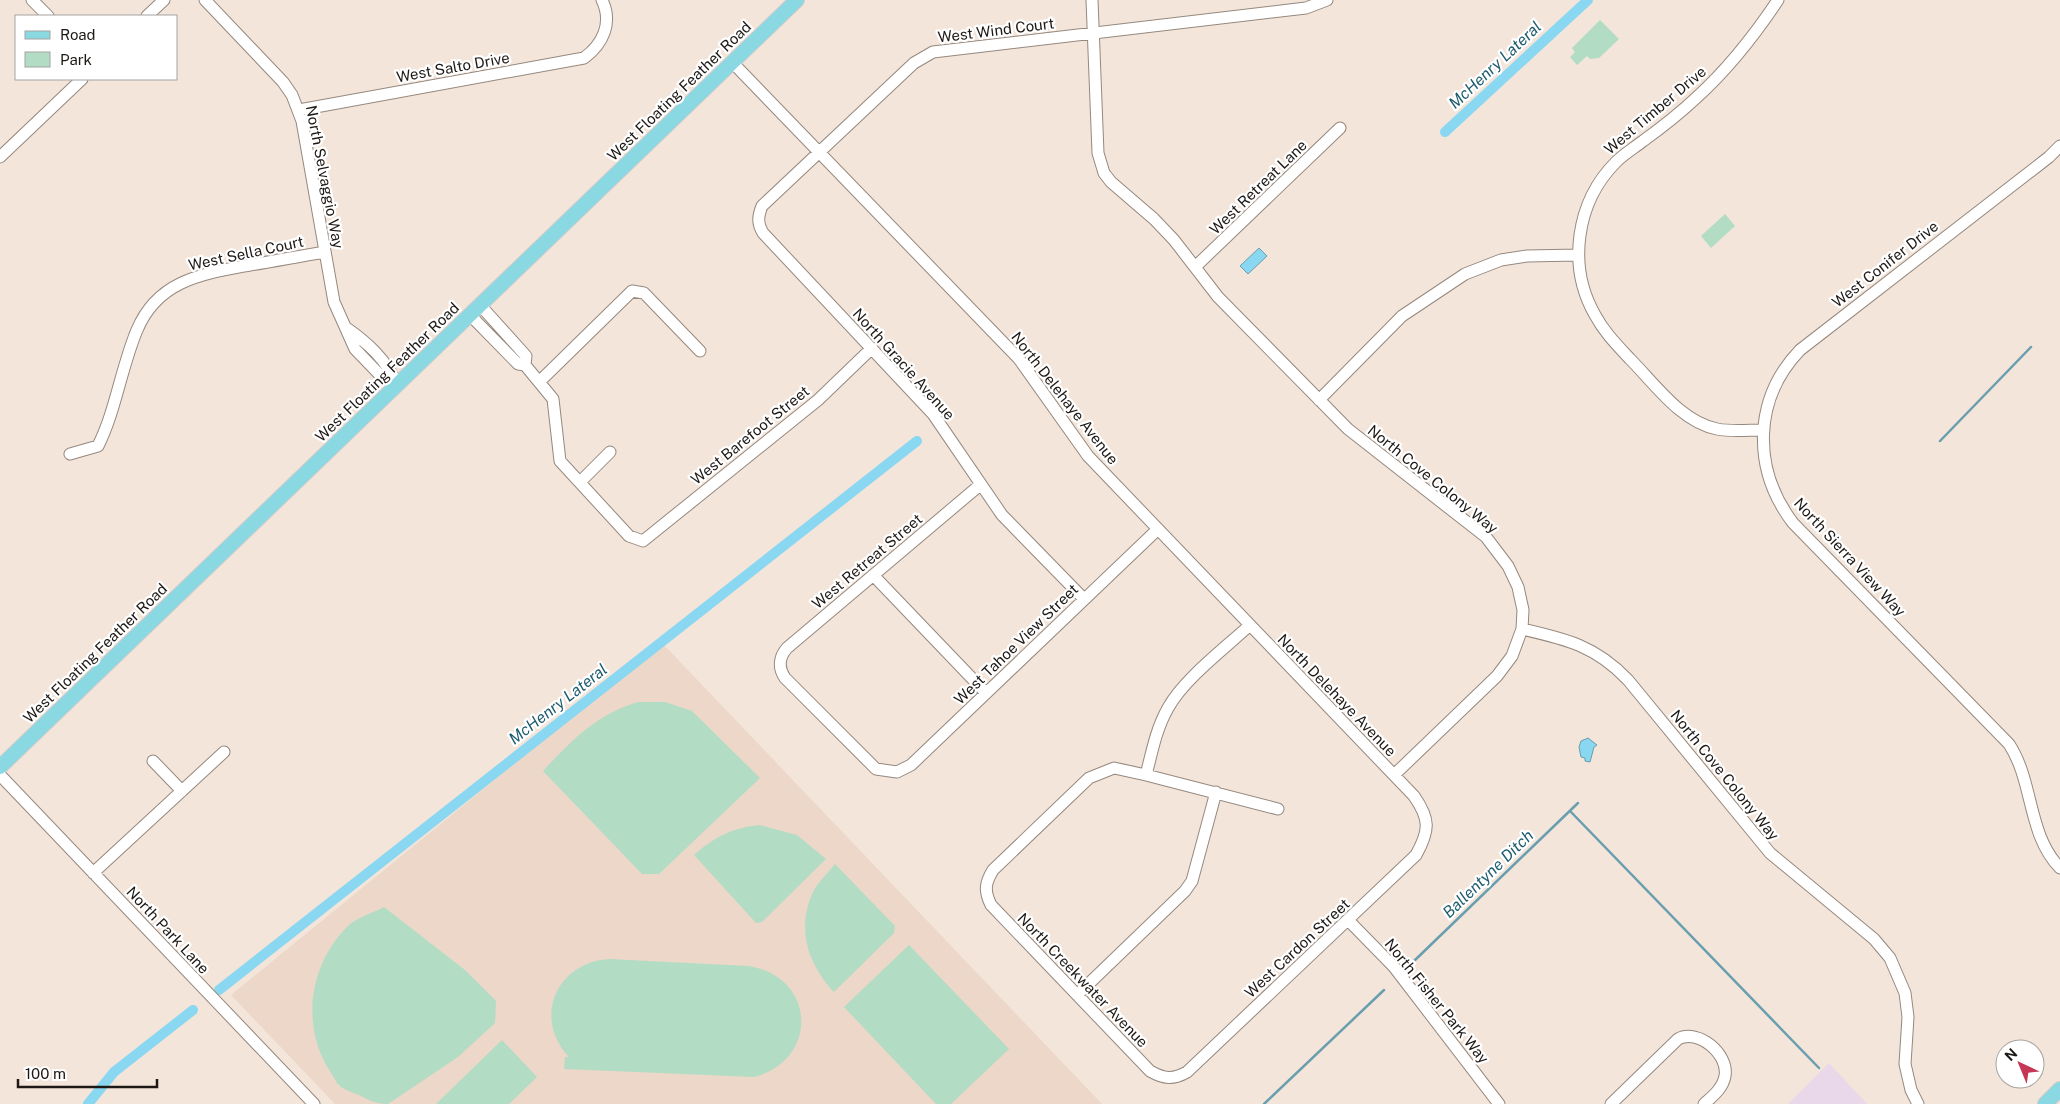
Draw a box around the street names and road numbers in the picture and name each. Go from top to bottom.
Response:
street label: West Wind Court [937,14,1055,46]
street label: West Floating Feather Road [604,18,754,164]
street label: West Salto Drive [395,49,511,85]
street label: West Timber Drive [1601,63,1709,157]
street label: North Selvaggio Way [303,104,347,250]
street label: West Retreat Lane [1206,136,1310,238]
street label: West Conifer Drive [1829,217,1941,311]
street label: West Sella Court [187,232,305,274]
street label: West Floating Feather Road [312,299,462,445]
street label: North Gracie Avenue [850,305,958,423]
street label: North Delehaye Avenue [1008,328,1122,468]
street label: West Barefoot Street [688,382,813,488]
street label: North Cove Colony Way [1365,421,1501,537]
street label: North Sierra View Way [1791,494,1909,620]
street label: West Retreat Street [809,510,926,612]
street label: West Floating Feather Road [20,580,170,726]
street label: West Tahoe View Street [951,580,1082,708]
street label: North Delehaye Avenue [1274,630,1400,760]
street label: North Cove Colony Way [1667,707,1783,843]
street label: North Park Lane [123,883,213,977]
street label: West Cardon Street [1241,895,1353,1001]
street label: North Creekwater Avenue [1014,909,1152,1051]
street label: North Fisher Park Way [1382,935,1492,1067]

